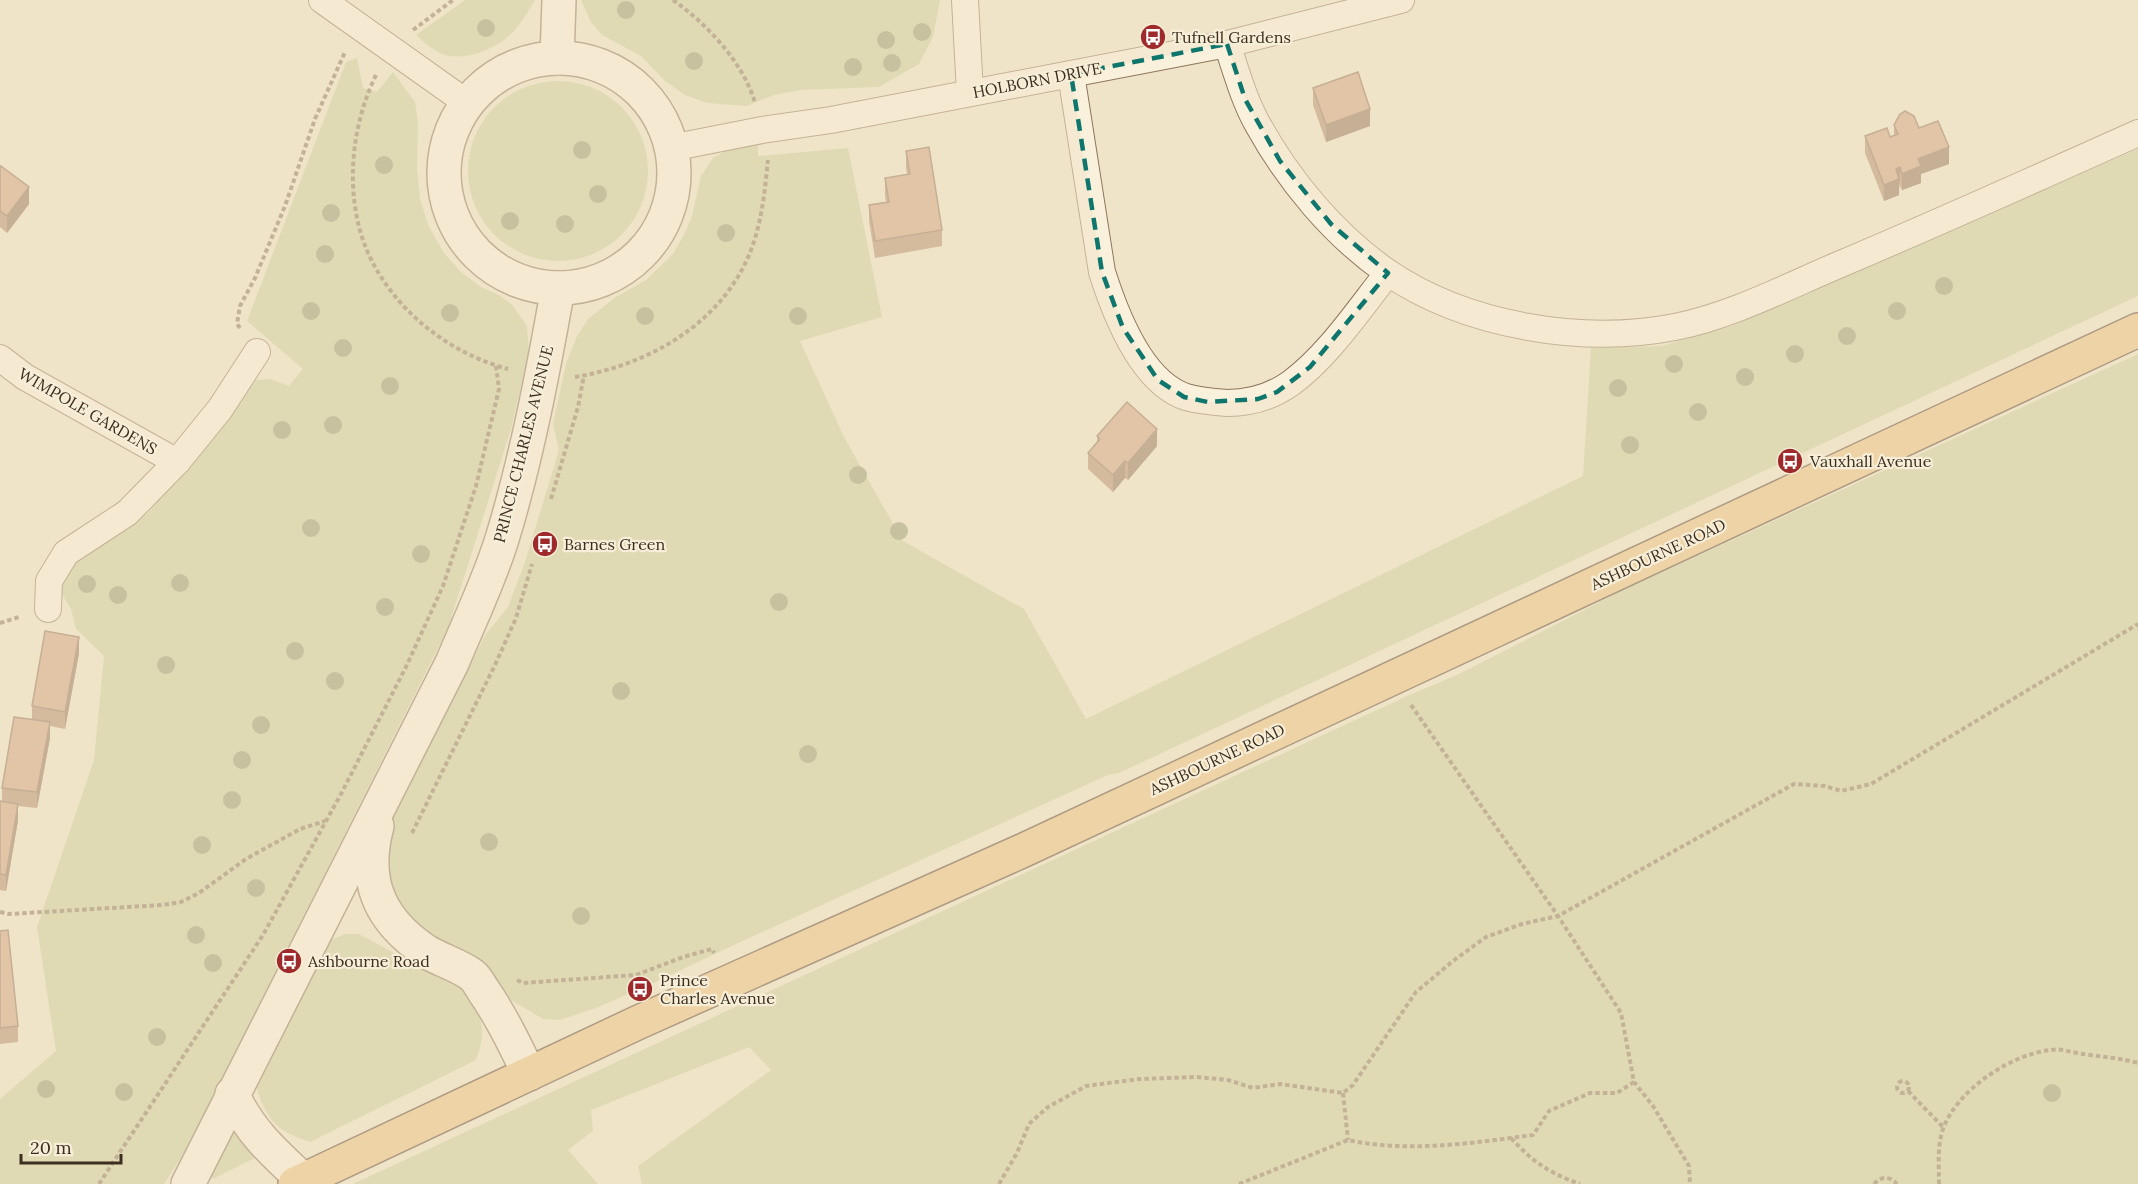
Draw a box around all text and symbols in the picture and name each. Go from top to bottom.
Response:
bus stop icon: Tufnell Gardens [1138,22,1168,52]
place label: Tufnell Gardens [1172,27,1291,47]
street label: HOLBORN DRIVE [971,58,1103,102]
street label: PRINCE CHARLES AVENUE [489,343,557,545]
street label: WIMPOLE GARDENS [15,363,161,459]
bus stop icon: Vauxhall Avenue [1775,446,1805,476]
place label: Vauxhall Avenue [1809,451,1932,471]
street label: ASHBOURNE ROAD [1586,514,1729,595]
bus stop icon: Barnes Green [530,529,560,559]
place label: Barnes Green [564,534,665,554]
street label: ASHBOURNE ROAD [1145,719,1288,800]
bus stop icon: Ashbourne Road [274,946,304,976]
place label: Ashbourne Road [307,951,430,971]
place label: Prince Charles Avenue [660,970,775,1008]
bus stop icon: Prince Charles Avenue [625,974,655,1004]
scale bar [21,1127,122,1165]
text: 20 m [30,1136,72,1159]

